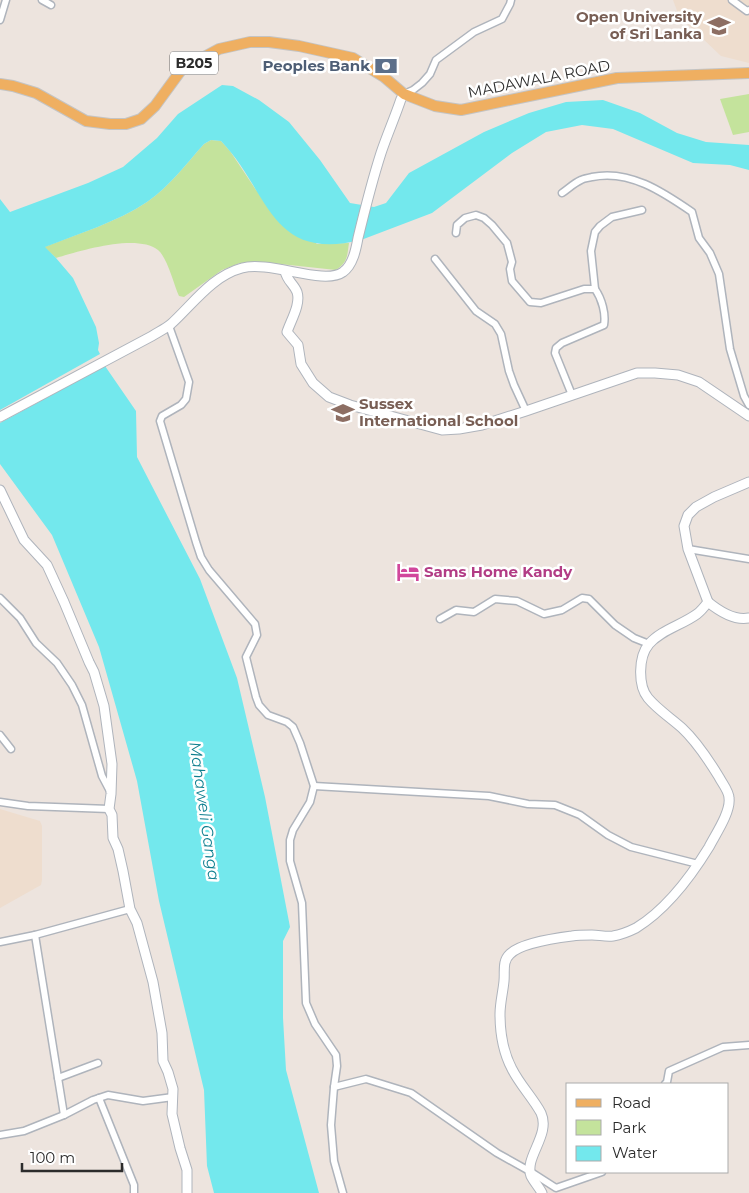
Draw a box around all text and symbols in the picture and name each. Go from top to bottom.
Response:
place label: Open University of Sri Lanka [576,7,703,43]
school or university icon: Open University of Sri Lanka [706,13,732,39]
road number: B205 [170,52,218,74]
bank icon: Peoples Bank [373,53,399,79]
street label: MADAWALA ROAD [466,55,612,102]
place label: Peoples Bank [262,56,370,75]
place label: Sussex International School [359,394,518,430]
school or university icon: Sussex International School [330,400,356,426]
hotel icon: Sams Home Kandy [395,559,421,585]
place label: Sams Home Kandy [424,562,573,581]
water label: Mahaweli Ganga [185,740,224,882]
legend [566,1083,729,1173]
text: Road [612,1093,651,1112]
text: Park [612,1118,646,1137]
scale bar [22,1140,122,1172]
text: Water [612,1143,658,1162]
text: 100 m [30,1148,75,1167]

